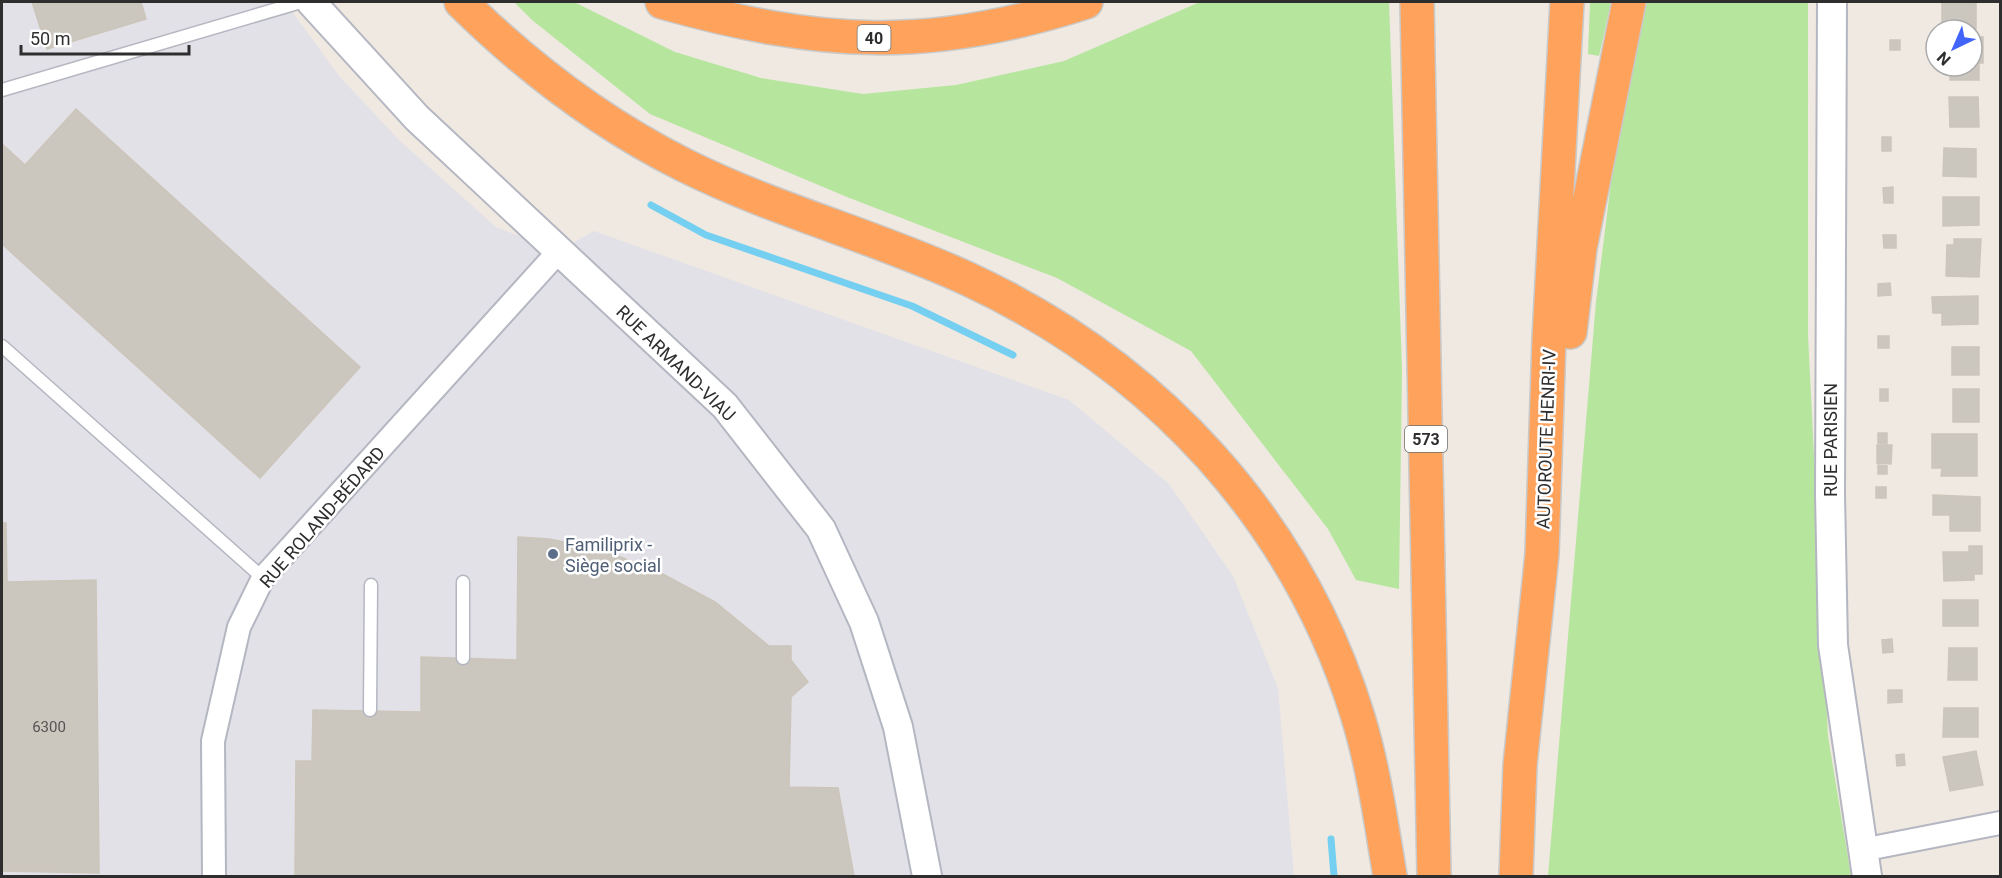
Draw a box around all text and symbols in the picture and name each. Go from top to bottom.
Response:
scale bar [21,18,189,56]
north arrow [1924,18,1984,78]
road number: 40 [858,25,890,51]
text: 50 m [30,28,70,49]
text: N [1933,48,1955,69]
street label: RUE ARMAND-VIAU [612,301,740,425]
street label: AUTOROUTE HENRI-IV [1532,348,1560,529]
street label: RUE PARISIEN [1820,383,1841,497]
road number: 573 [1405,426,1447,452]
street label: RUE ROLAND-BÉDARD [255,442,389,592]
place label: Familiprix - Siège social [565,534,661,576]
marker: Familiprix - Siège social [546,547,560,561]
house number: 6300 [32,718,66,736]

